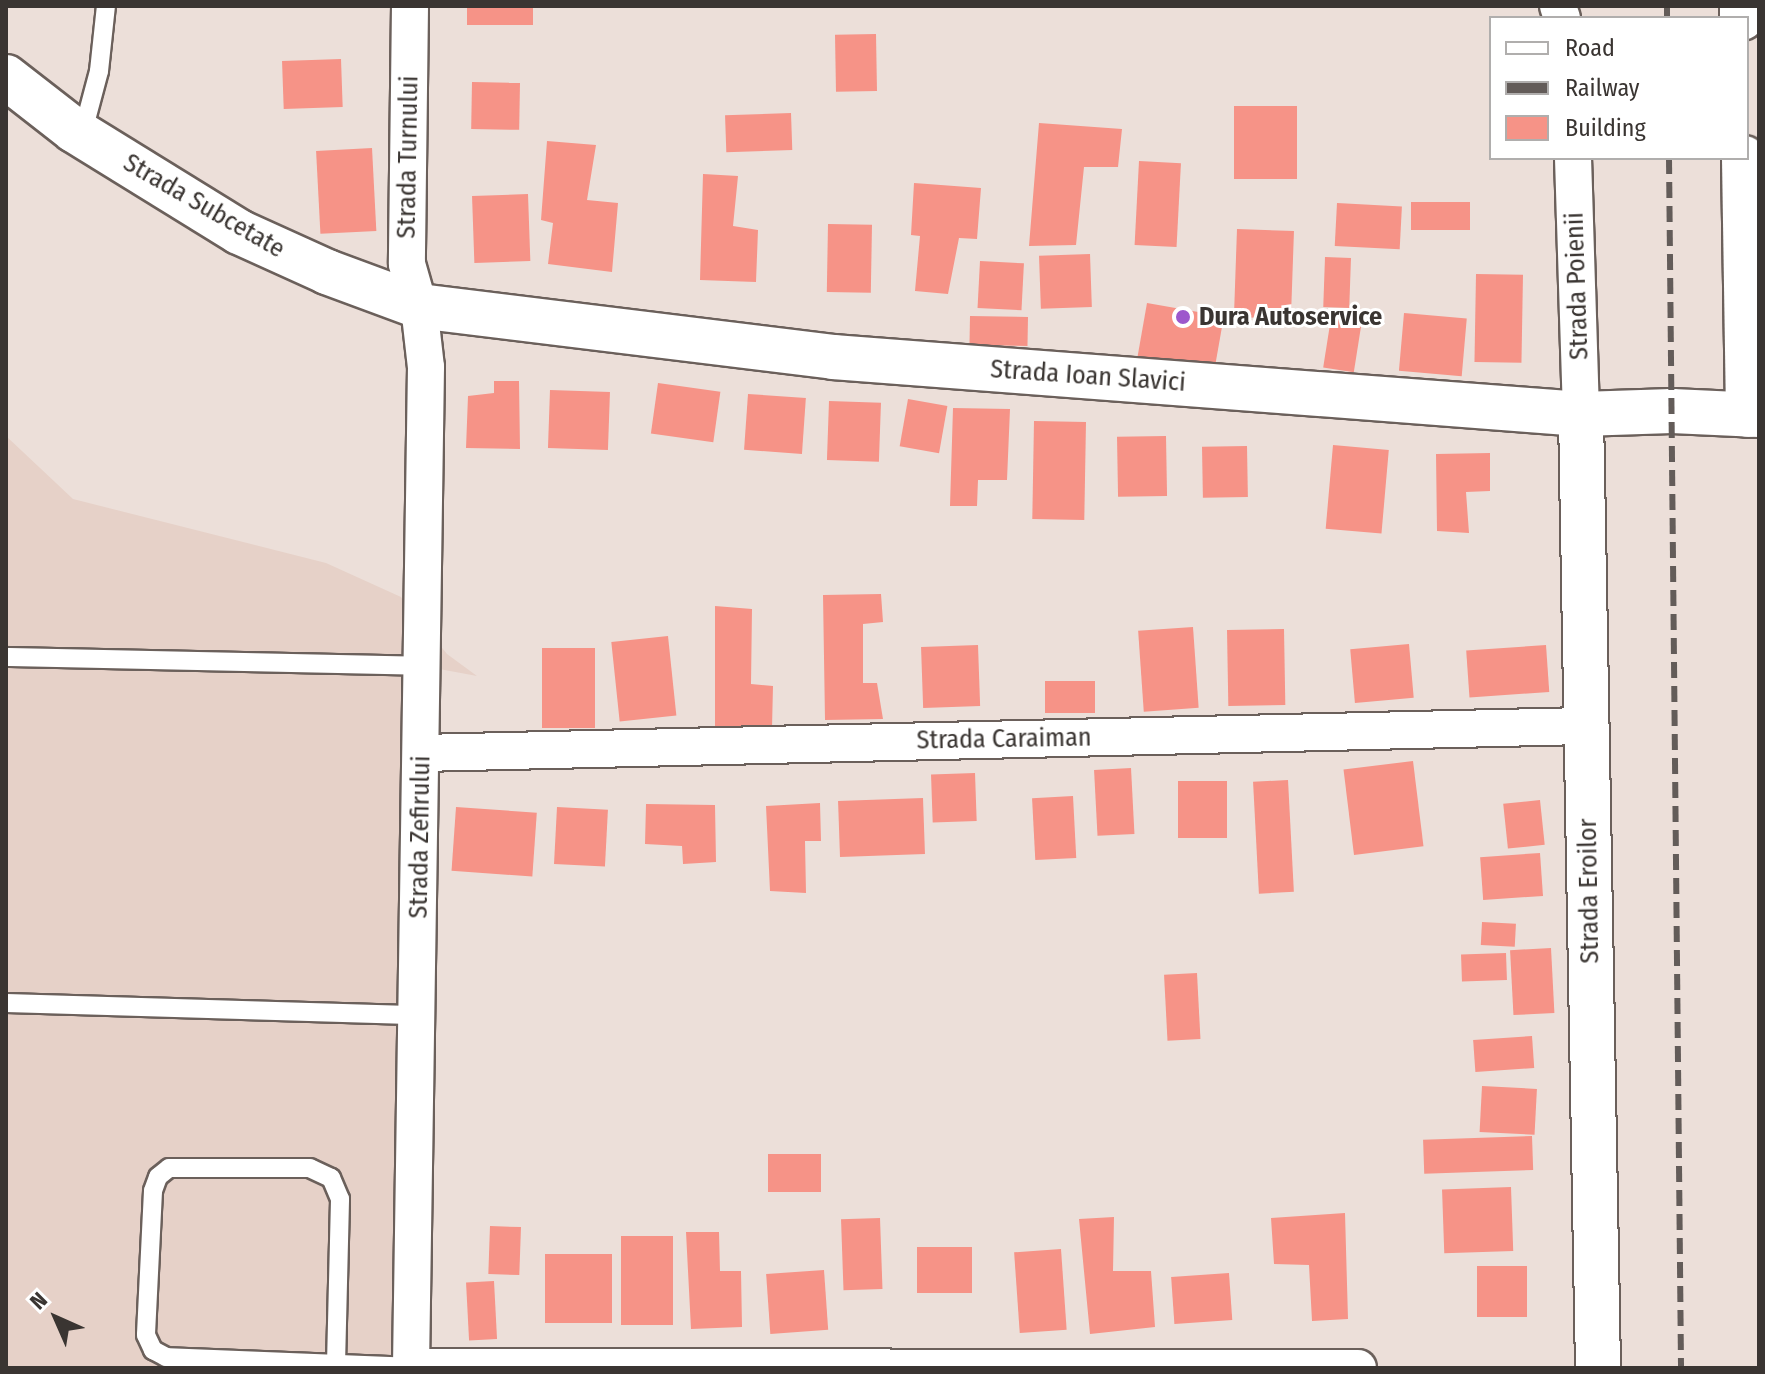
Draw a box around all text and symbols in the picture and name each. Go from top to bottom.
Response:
legend [1489,16,1749,160]
text: Road [1565,34,1615,62]
text: Railway [1565,74,1640,102]
street label: Strada Turnului [391,75,425,239]
text: Building [1565,114,1646,142]
street label: Strada Subcetate [118,147,290,265]
street label: Strada Poienii [1559,212,1595,360]
place label: Dura Autoservice [1199,301,1382,333]
marker: Dura Autoservice [1174,308,1192,326]
street label: Strada Ioan Slavici [989,354,1187,398]
street label: Strada Caraiman [916,722,1092,756]
street label: Strada Zefirului [403,755,437,919]
street label: Strada Eroilor [1572,818,1606,964]
north arrow [16,1278,96,1358]
text: N [24,1286,53,1315]

